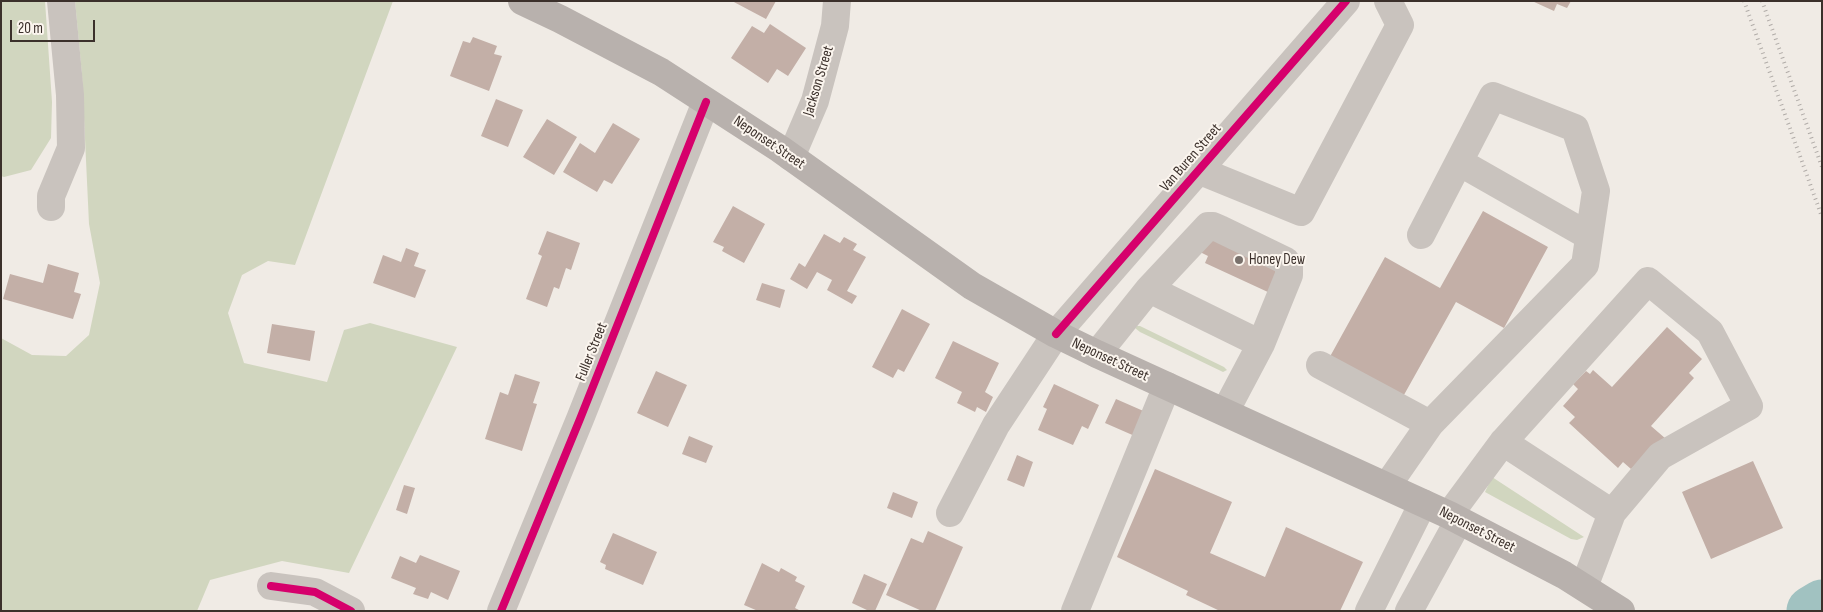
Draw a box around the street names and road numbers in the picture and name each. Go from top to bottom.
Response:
street label: Jackson Street [800,44,838,118]
street label: Neponset Street [730,112,808,174]
street label: Van Buren Street [1157,120,1225,196]
street label: Fuller Street [572,320,612,384]
street label: Neponset Street [1069,334,1151,386]
street label: Neponset Street [1436,503,1518,557]

